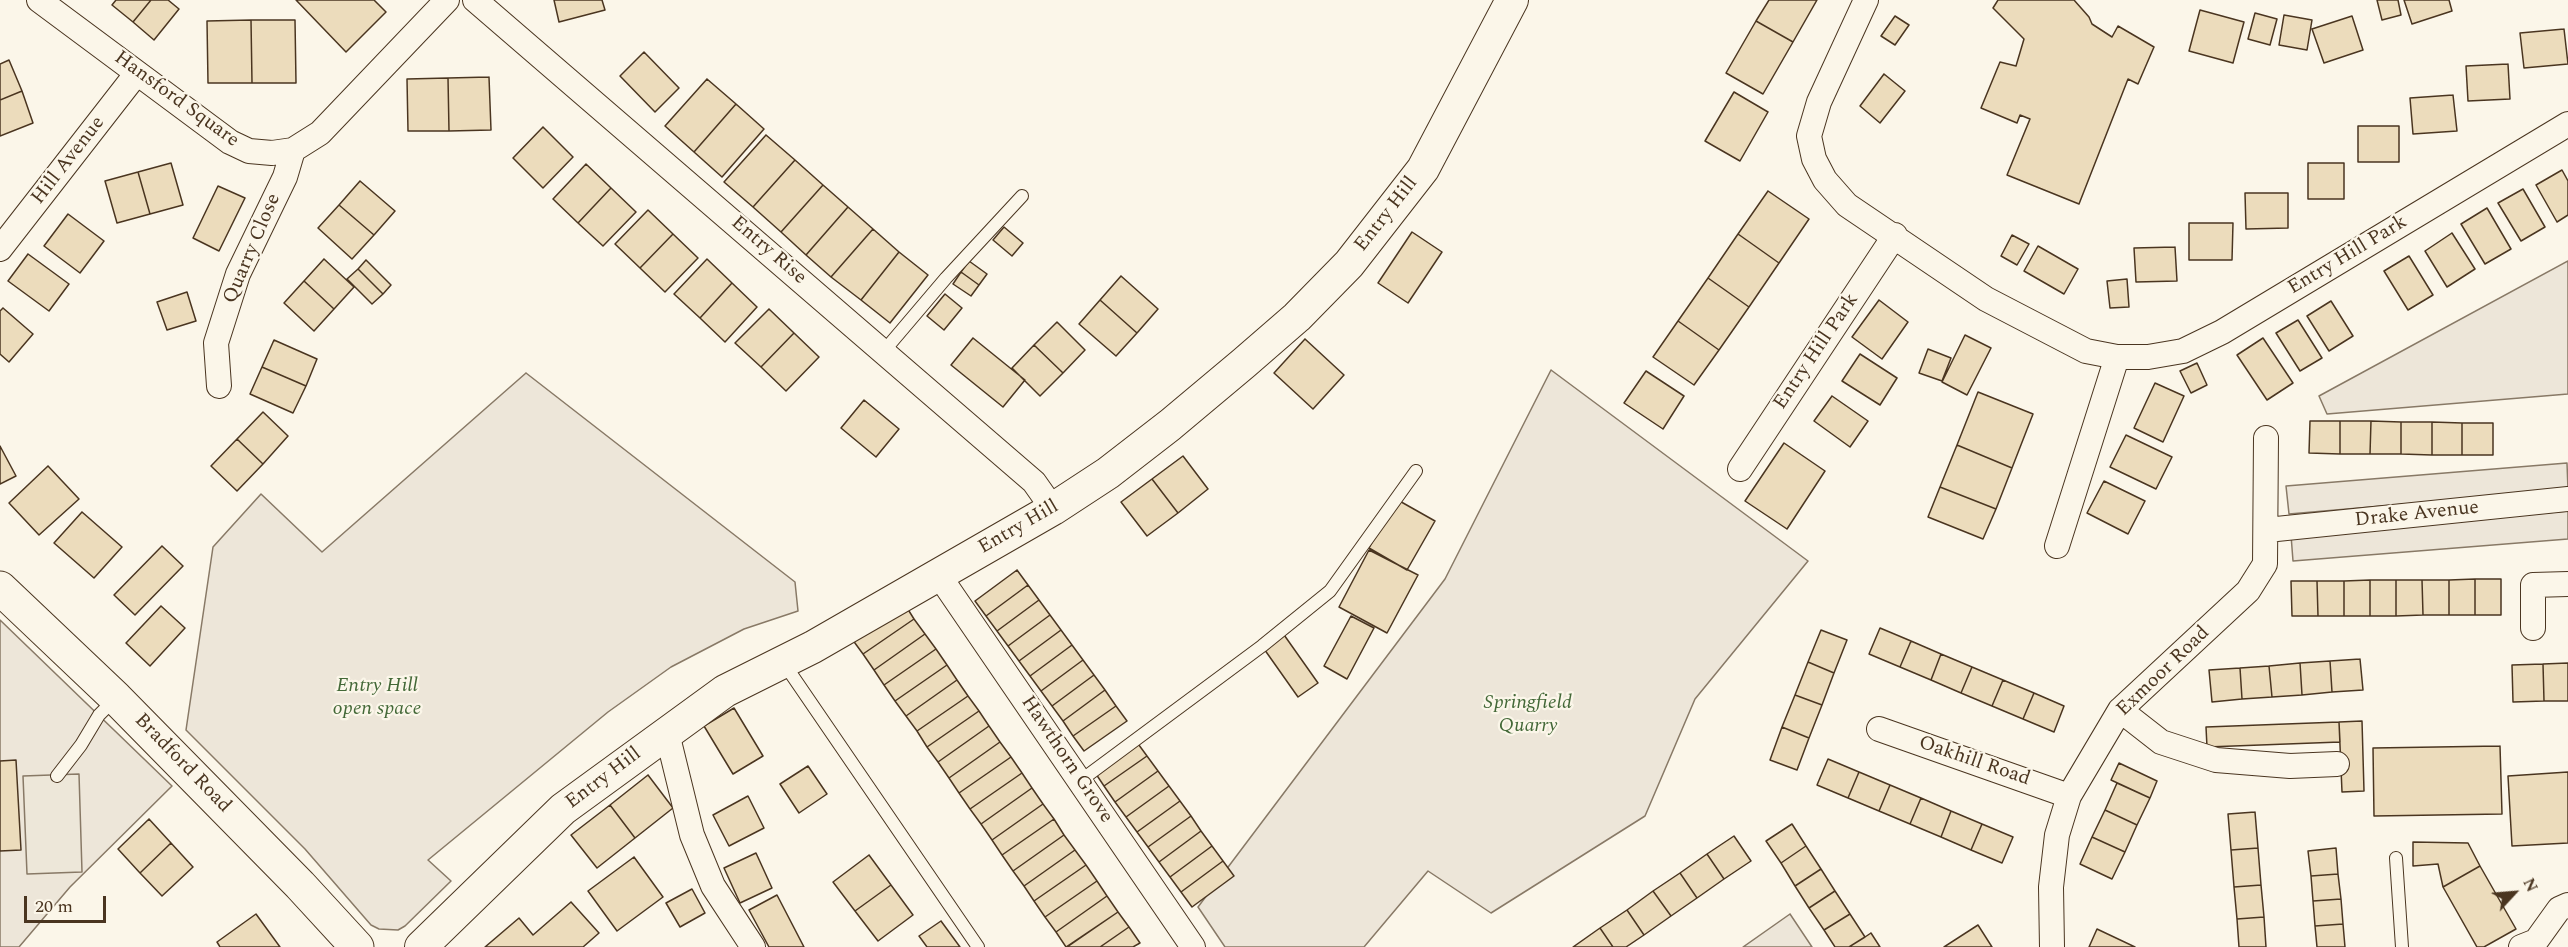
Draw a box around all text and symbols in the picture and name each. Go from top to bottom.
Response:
street label: Hansford Square [109,47,243,153]
street label: Hill Avenue [27,112,111,210]
street label: Entry Hill [1350,173,1424,257]
street label: Quarry Close [219,190,287,308]
street label: Entry Hill Park [2284,211,2412,301]
street label: Entry Rise [725,212,811,290]
street label: Entry Hill Park [1769,289,1865,415]
street label: Entry Hill [975,495,1063,561]
street label: Drake Avenue [2354,497,2480,533]
street label: Exmoor Road [2113,622,2215,722]
park label: Entry Hill open space [333,675,421,722]
street label: Hawthorn Grove [1015,692,1117,828]
park label: Springfield Quarry [1484,692,1572,739]
street label: Bradford Road [129,709,235,819]
street label: Oakhill Road [1915,732,2033,792]
street label: Entry Hill [561,743,647,815]
north arrow [2484,863,2544,923]
text: N [2517,874,2544,896]
scale bar [27,884,110,922]
text: 20 m [35,893,73,920]

